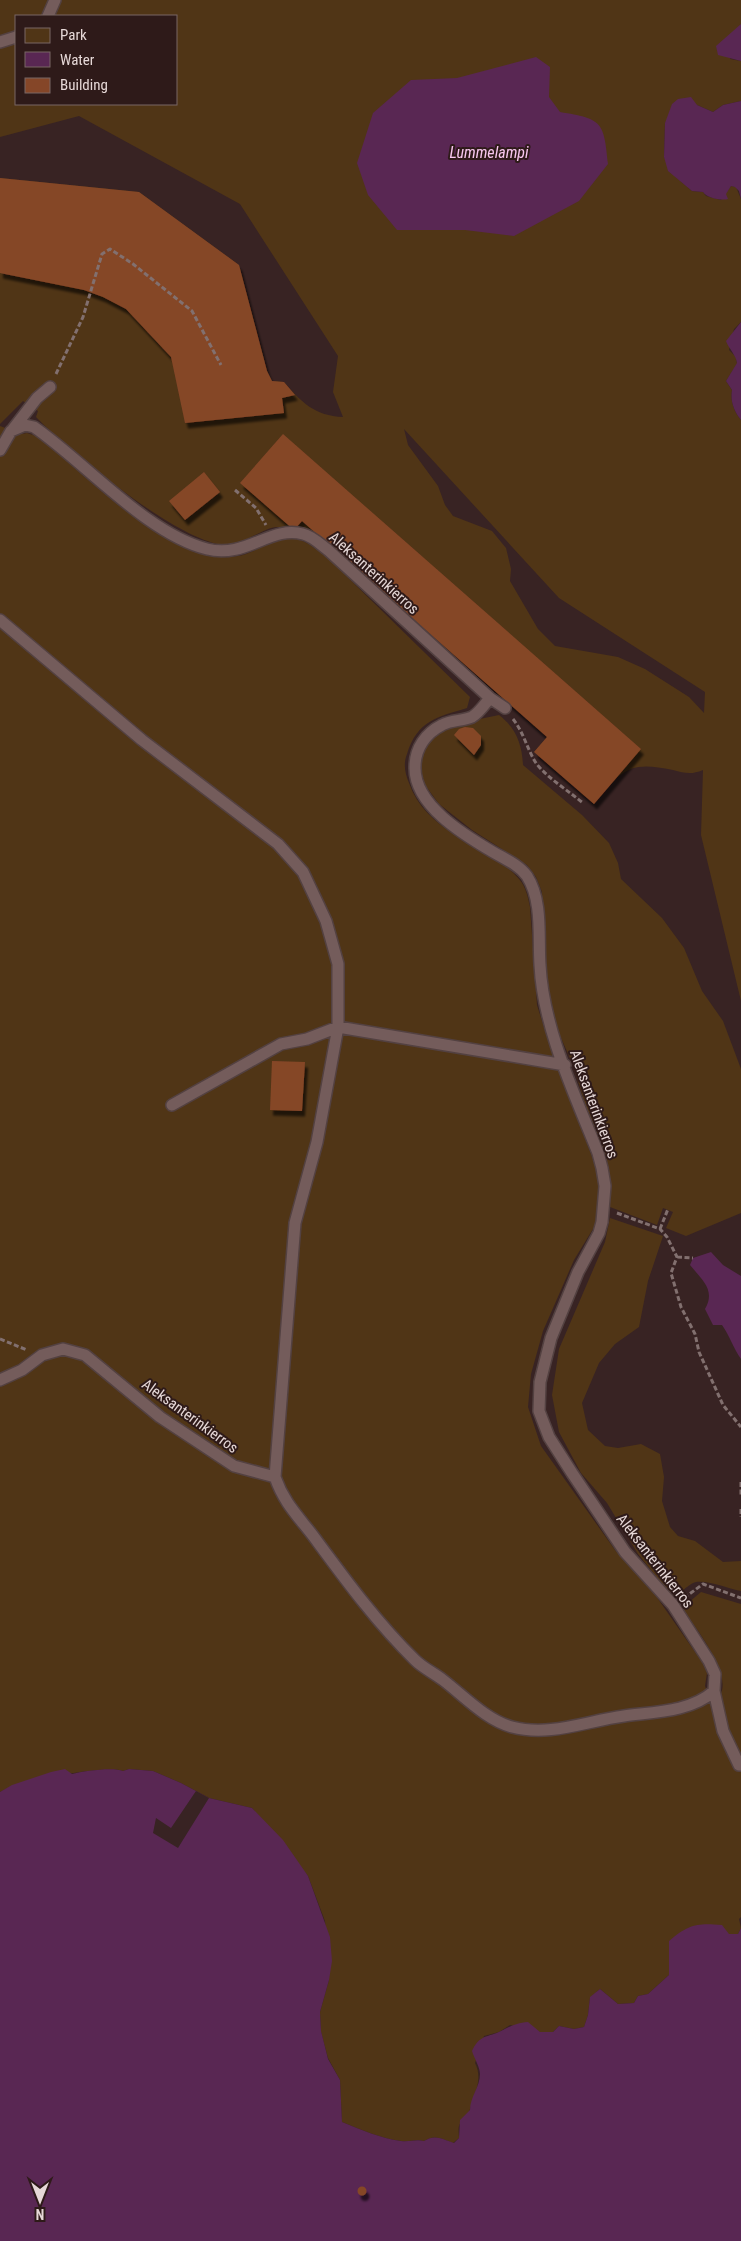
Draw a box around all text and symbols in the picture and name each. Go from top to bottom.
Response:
legend [15,15,178,105]
text: Park [60,26,87,44]
text: Water [60,51,95,69]
text: Building [60,76,108,94]
water label: Lummelampi [449,143,529,162]
street label: Aleksanterinkierros [325,528,423,618]
street label: Aleksanterinkierros [566,1047,622,1161]
street label: Aleksanterinkierros [138,1375,242,1457]
street label: Aleksanterinkierros [613,1510,697,1612]
north arrow [15,2176,65,2226]
text: N [36,2206,44,2222]

